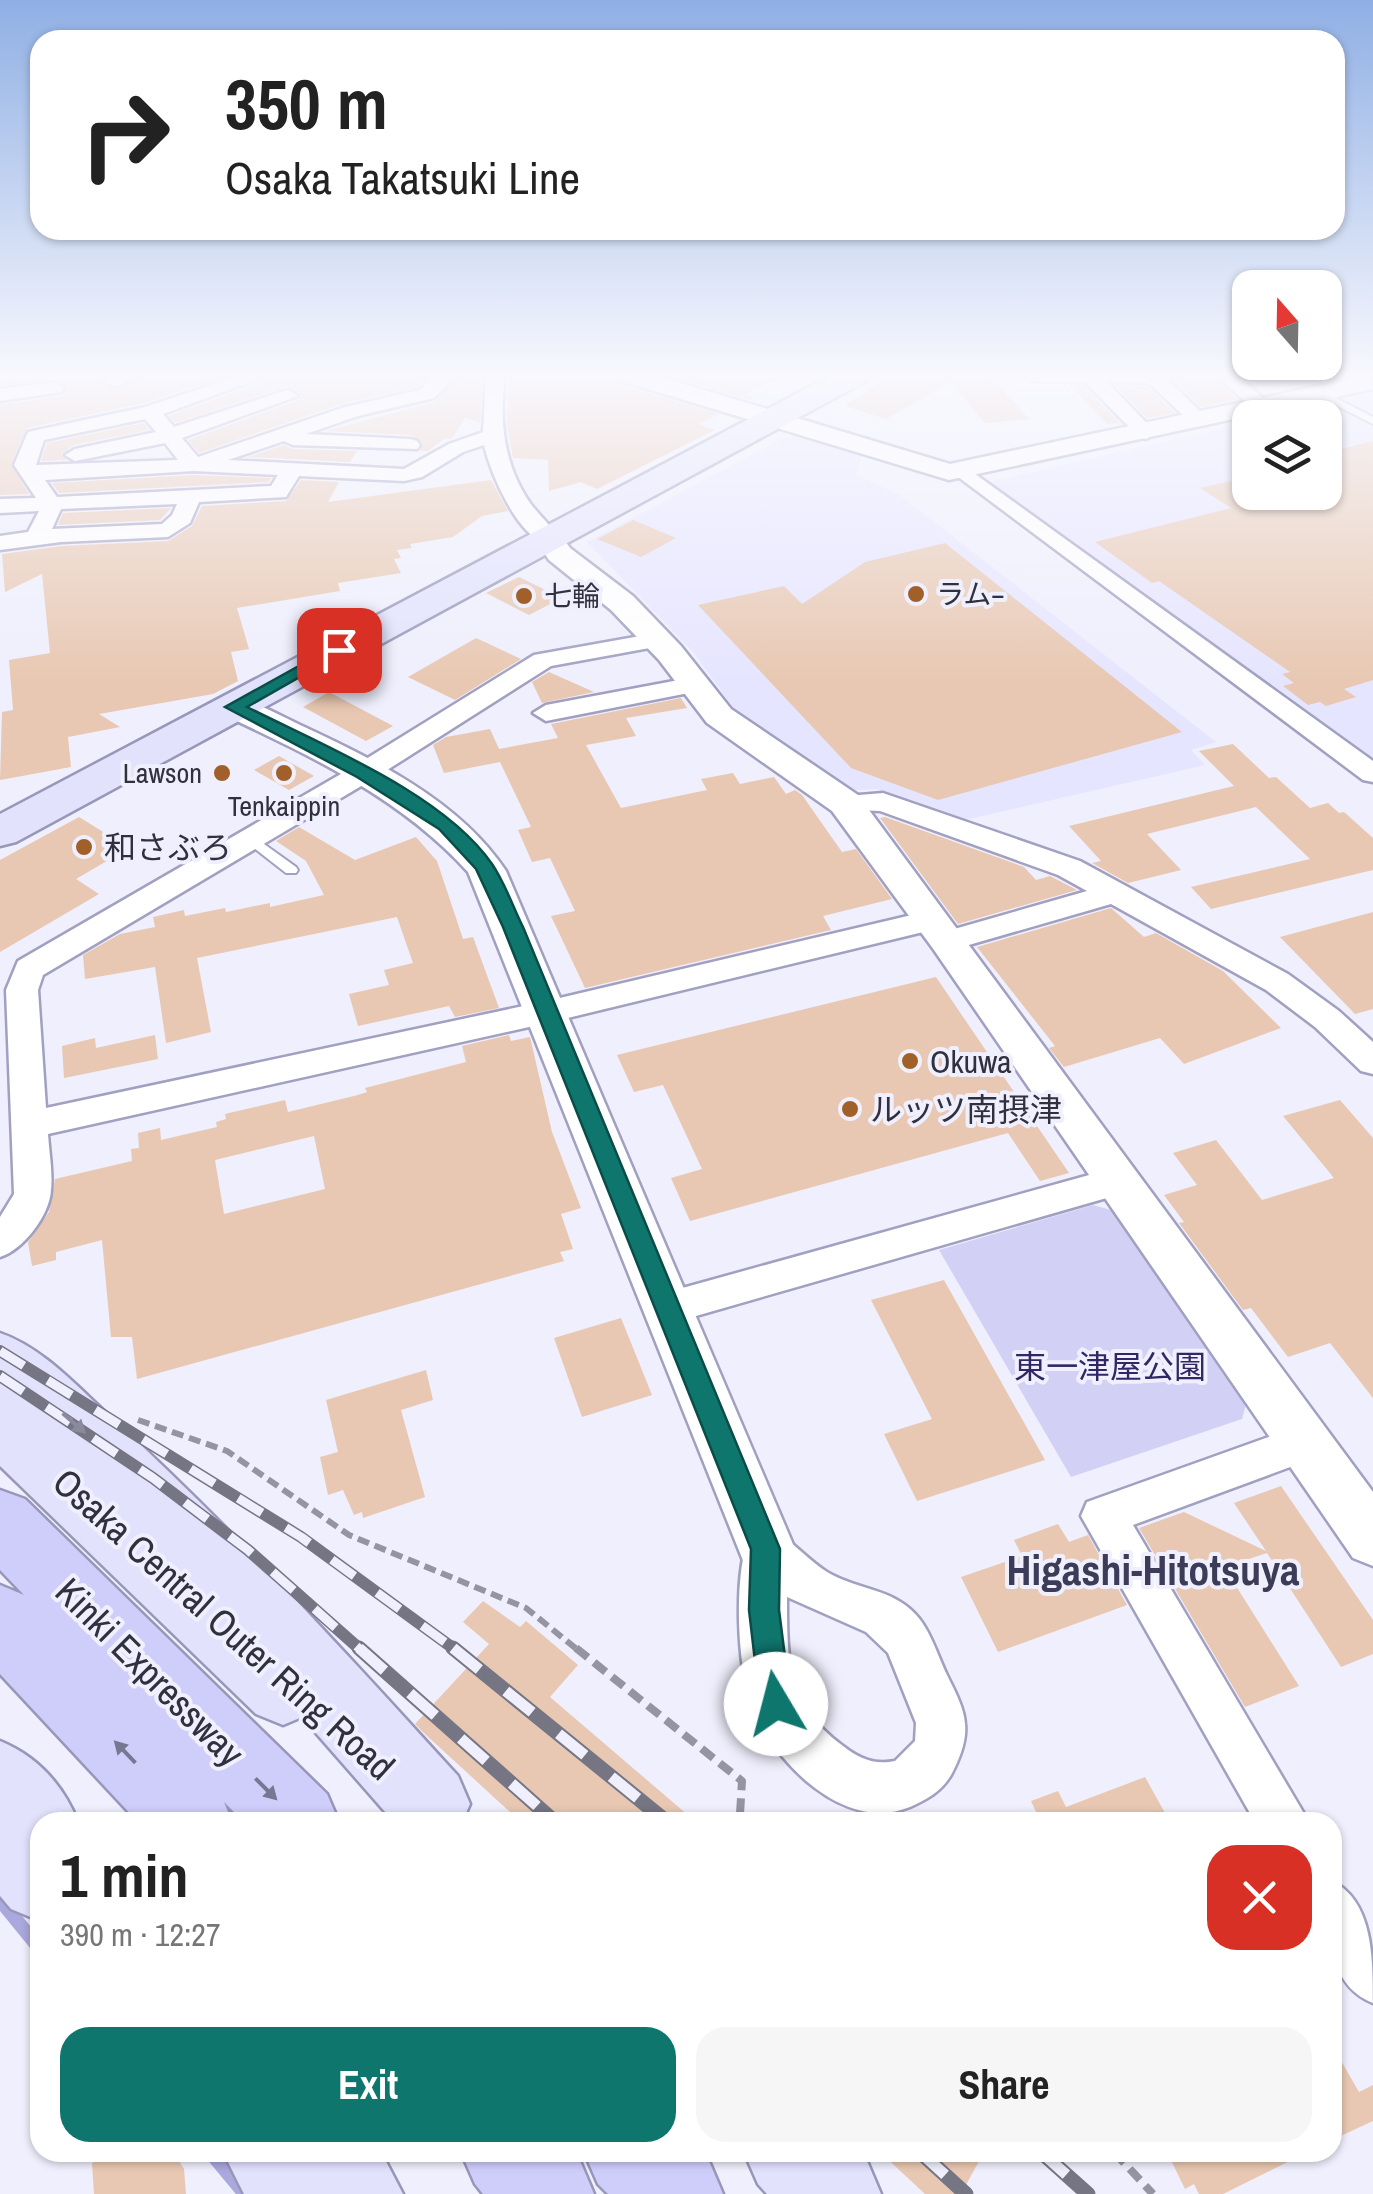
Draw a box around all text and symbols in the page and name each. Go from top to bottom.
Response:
text: 350 m [225,57,388,151]
icon: right [60,70,190,200]
text: Osaka Takatsuki Line [225,147,580,208]
north arrow [1232,270,1342,380]
map controls [1232,270,1342,510]
button: layers [1232,400,1342,510]
place label: ラム− [936,575,1005,613]
place label: 七輪 [544,577,600,615]
marker: ラム− [905,583,927,605]
marker: 七輪 [513,585,535,607]
pin [297,608,382,693]
icon: arrive [312,623,367,678]
place label: Lawson [123,754,202,792]
marker: Lawson [211,762,233,784]
marker: Tenkaippin [273,762,295,784]
place label: Tenkaippin [228,787,340,825]
place label: 和さぶろ [104,826,232,869]
marker: 和さぶろ [73,836,95,858]
place label: Okuwa [930,1040,1012,1083]
marker: Okuwa [899,1050,921,1072]
place label: ルッツ南摂津 [870,1088,1062,1131]
marker: ルッツ南摂津 [839,1098,861,1120]
park label: 東一津屋公園 [1014,1345,1206,1388]
one-way arrow [61,1412,86,1434]
street label: Osaka Central Outer Ring Road [42,1457,406,1791]
district label: Higashi-Hitotsuya [1007,1542,1299,1598]
street label: Kinki Expressway [44,1566,256,1778]
position arrow [724,1652,828,1756]
one-way arrow [114,1740,137,1764]
one-way arrow [254,1777,278,1801]
text: 1 min [60,1835,189,1916]
button: close [1207,1845,1312,1950]
text: 390 m · 12:27 [60,1913,220,1956]
button: Exit [60,2027,676,2142]
button: Share [696,2027,1312,2142]

